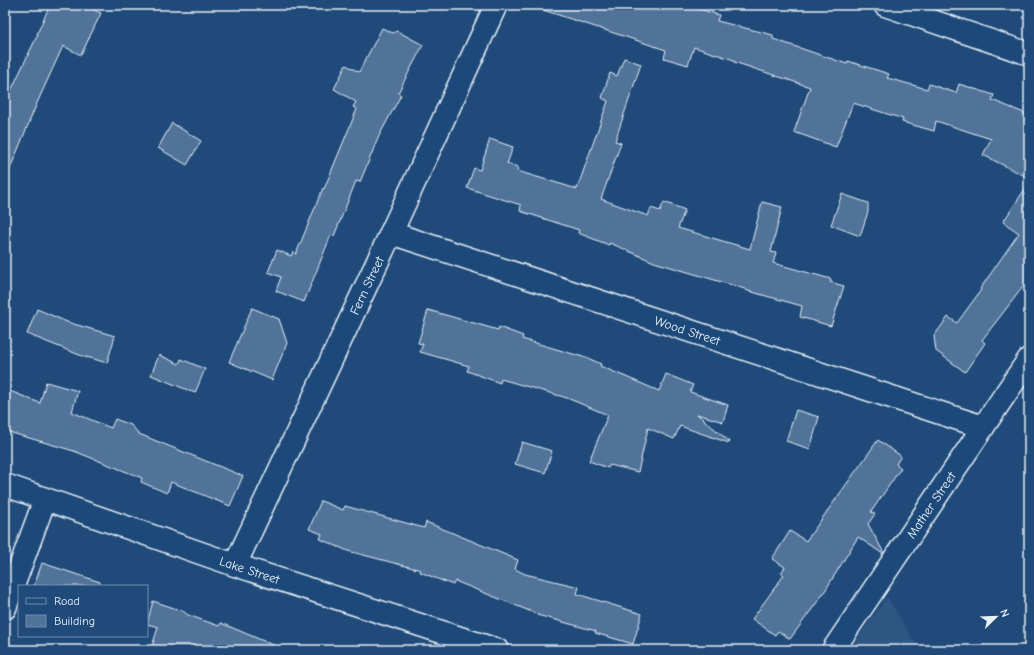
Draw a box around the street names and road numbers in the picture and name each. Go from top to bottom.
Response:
street label: Fern Street [347,253,388,317]
street label: Wood Street [653,313,723,349]
street label: Mather Street [903,468,960,541]
street label: Lake Street [217,553,283,587]

